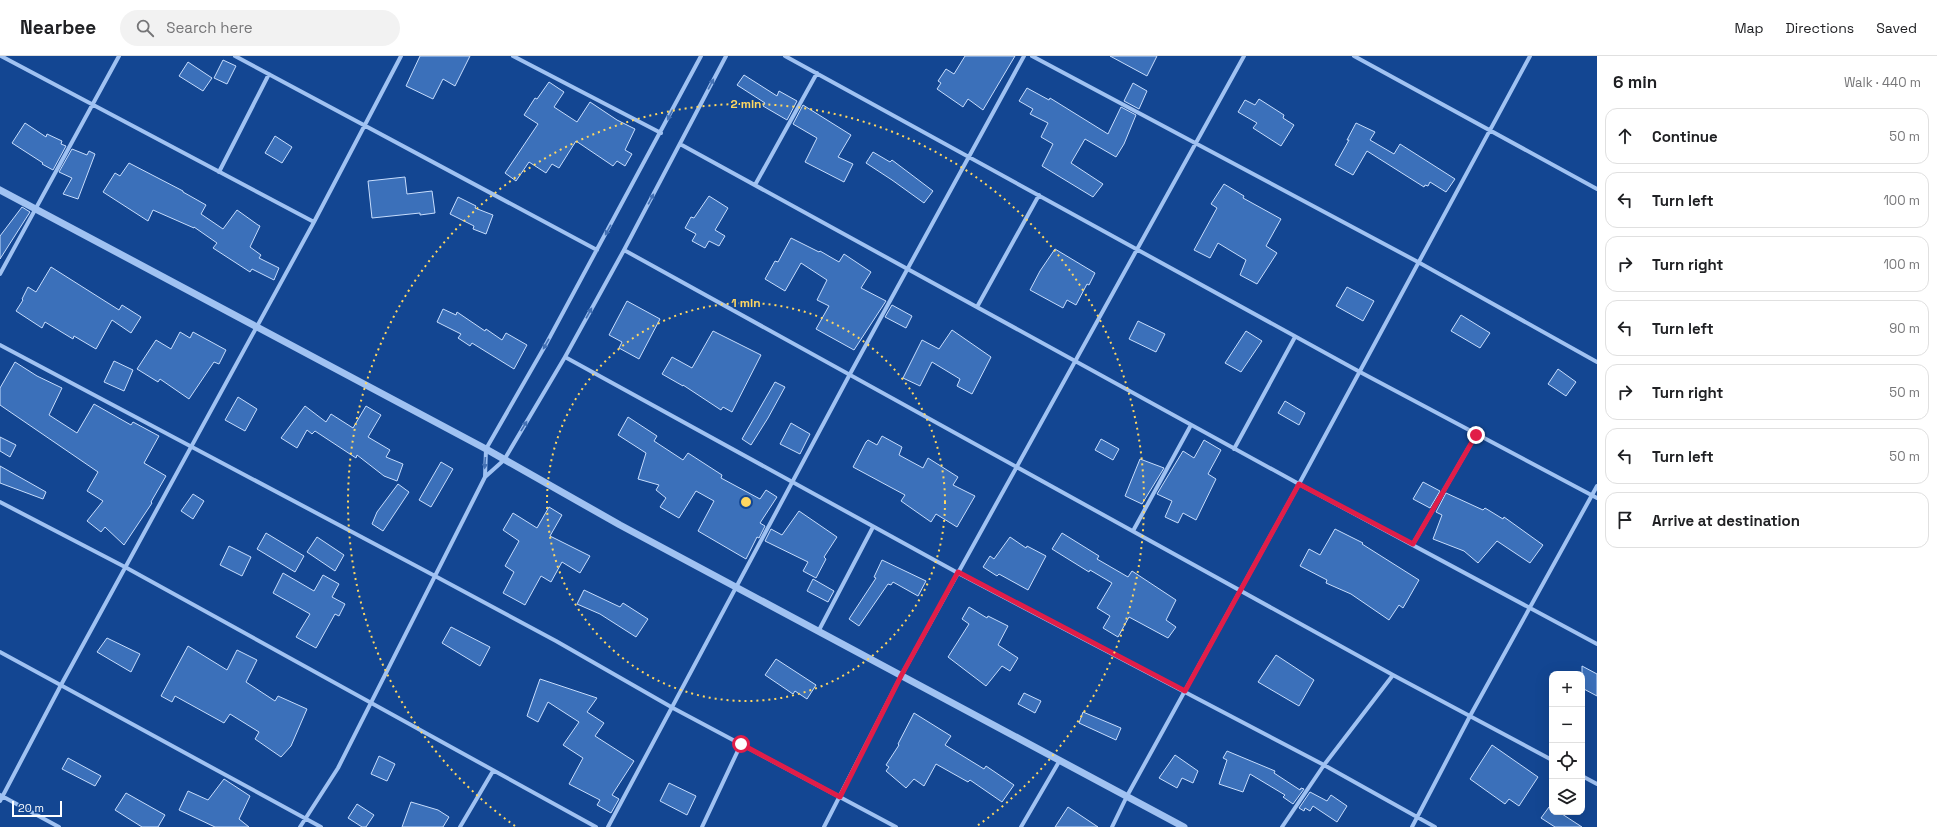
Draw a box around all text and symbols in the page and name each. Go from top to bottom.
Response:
search box [120,10,400,46]
text: Nearbee [20,15,96,40]
icon: search [134,17,156,39]
text: Search here [166,18,253,37]
text: Map [1734,19,1764,37]
text: Directions [1786,19,1854,37]
text: Saved [1876,19,1917,37]
text: 6 min [1613,71,1657,93]
text: Walk · 440 m [1844,74,1921,91]
one-way arrow [708,78,715,90]
text: 2 min [730,96,762,112]
one-way arrow [667,110,673,121]
icon: ahead [1614,125,1636,147]
text: Continue [1652,127,1718,146]
text: 50 m [1889,128,1920,145]
icon: left [1614,189,1636,211]
text: Turn left [1652,191,1714,210]
text: 100 m [1883,192,1920,209]
one-way arrow [648,193,654,205]
one-way arrow [605,224,611,236]
icon: right [1614,253,1636,275]
text: Turn right [1652,255,1723,274]
text: 100 m [1883,256,1920,273]
text: 1 min [731,295,761,311]
one-way arrow [585,308,592,319]
icon: left [1614,317,1636,339]
text: Turn left [1652,319,1714,338]
text: 90 m [1889,320,1920,337]
one-way arrow [543,338,549,350]
icon: right [1614,381,1636,403]
text: Turn right [1652,383,1723,402]
text: 50 m [1889,384,1920,401]
one-way arrow [520,421,528,431]
route end [1467,426,1485,444]
icon: left [1614,445,1636,467]
text: Turn left [1652,447,1714,466]
text: 50 m [1889,448,1920,465]
one-way arrow [482,457,489,469]
centre of rings [739,495,753,509]
icon: arrive [1614,509,1636,531]
text: Arrive at destination [1652,511,1800,530]
map controls [1549,671,1585,815]
button: + [1549,671,1585,707]
button: − [1549,707,1585,743]
route start [732,735,750,753]
button: locate [1549,743,1585,779]
button: layers [1549,779,1585,815]
scale bar [12,799,62,818]
text: 20 m [18,801,44,815]

